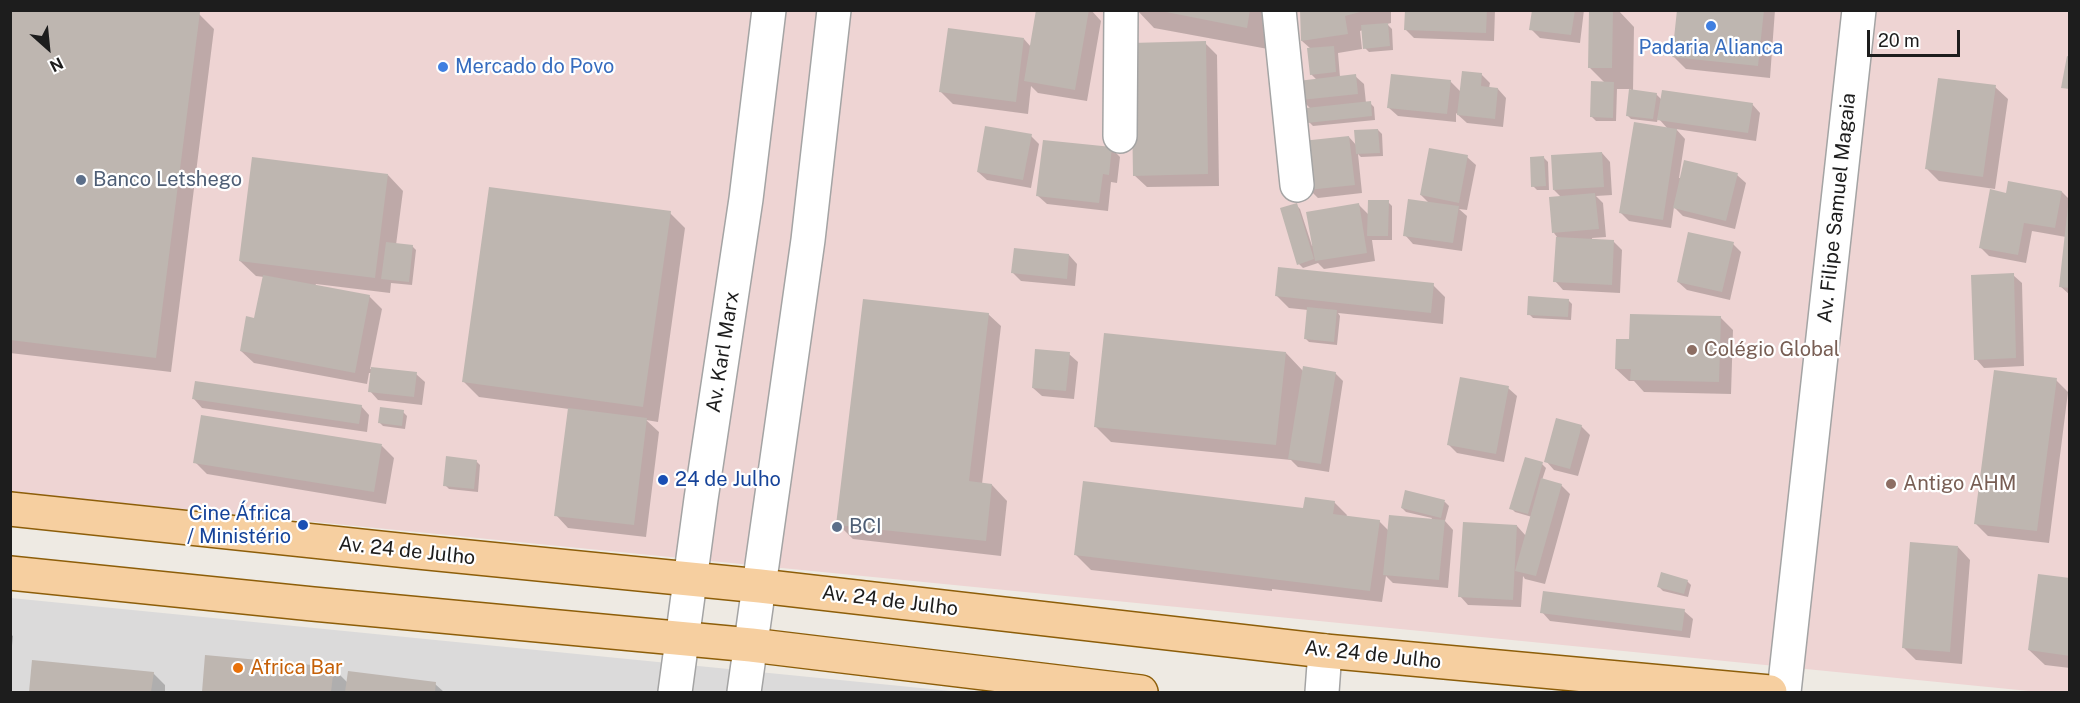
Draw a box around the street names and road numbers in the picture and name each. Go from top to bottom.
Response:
street label: Av. Filipe Samuel Magaia [1813,92,1861,324]
street label: Av. Karl Marx [702,289,744,415]
street label: Av. 24 de Julho [338,532,476,570]
street label: Av. 24 de Julho [820,581,960,621]
street label: Av. 24 de Julho [1304,636,1442,674]

